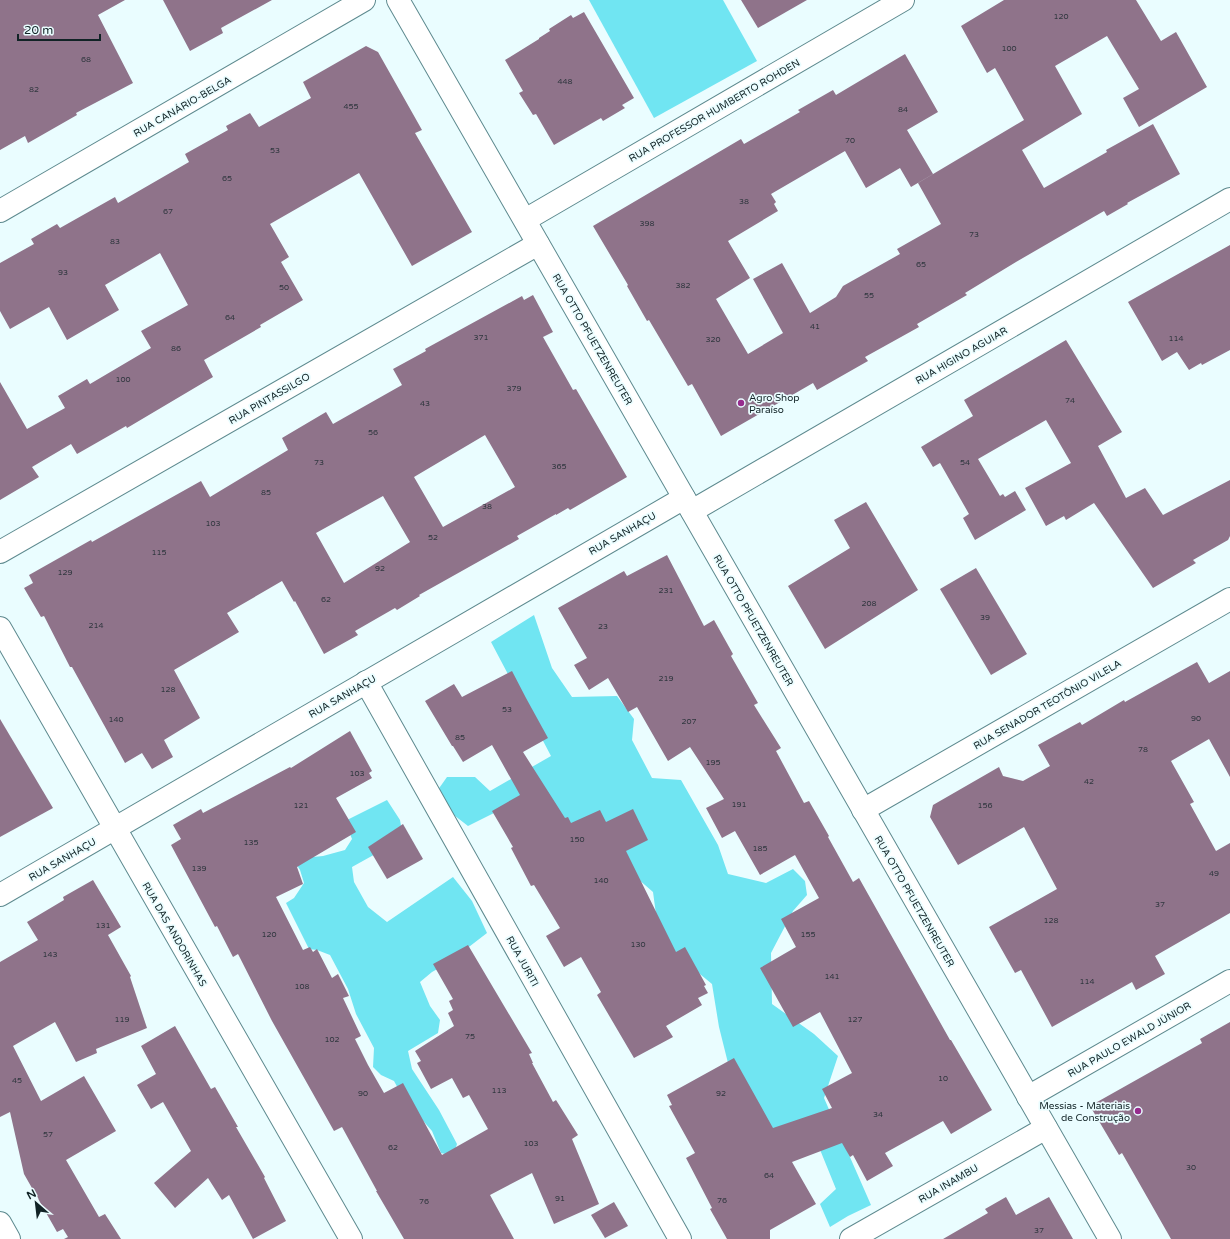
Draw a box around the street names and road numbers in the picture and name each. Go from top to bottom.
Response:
street label: RUA PROFESSOR HUMBERTO ROHDEN [627,57,802,165]
street label: RUA CANÁRIO-BELGA [132,74,233,140]
street label: RUA OTTO PFUETZENREUTER [550,272,635,407]
street label: RUA HIGINO AGUIAR [913,325,1010,387]
street label: RUA PINTASSILGO [227,371,312,427]
street label: RUA SANHAÇU [587,510,658,558]
street label: RUA OTTO PFUETZENREUTER [711,553,796,688]
street label: RUA SENADOR TEOTÔNIO VILELA [971,657,1124,752]
street label: RUA SANHAÇU [307,673,378,721]
street label: RUA OTTO PFUETZENREUTER [872,834,957,969]
street label: RUA SANHAÇU [27,836,98,884]
street label: RUA DAS ANDORINHAS [139,880,209,989]
street label: RUA JURITI [503,934,541,989]
street label: RUA PAULO EWALD JÚNIOR [1066,1000,1193,1080]
street label: RUA INAMBU [916,1162,981,1206]

